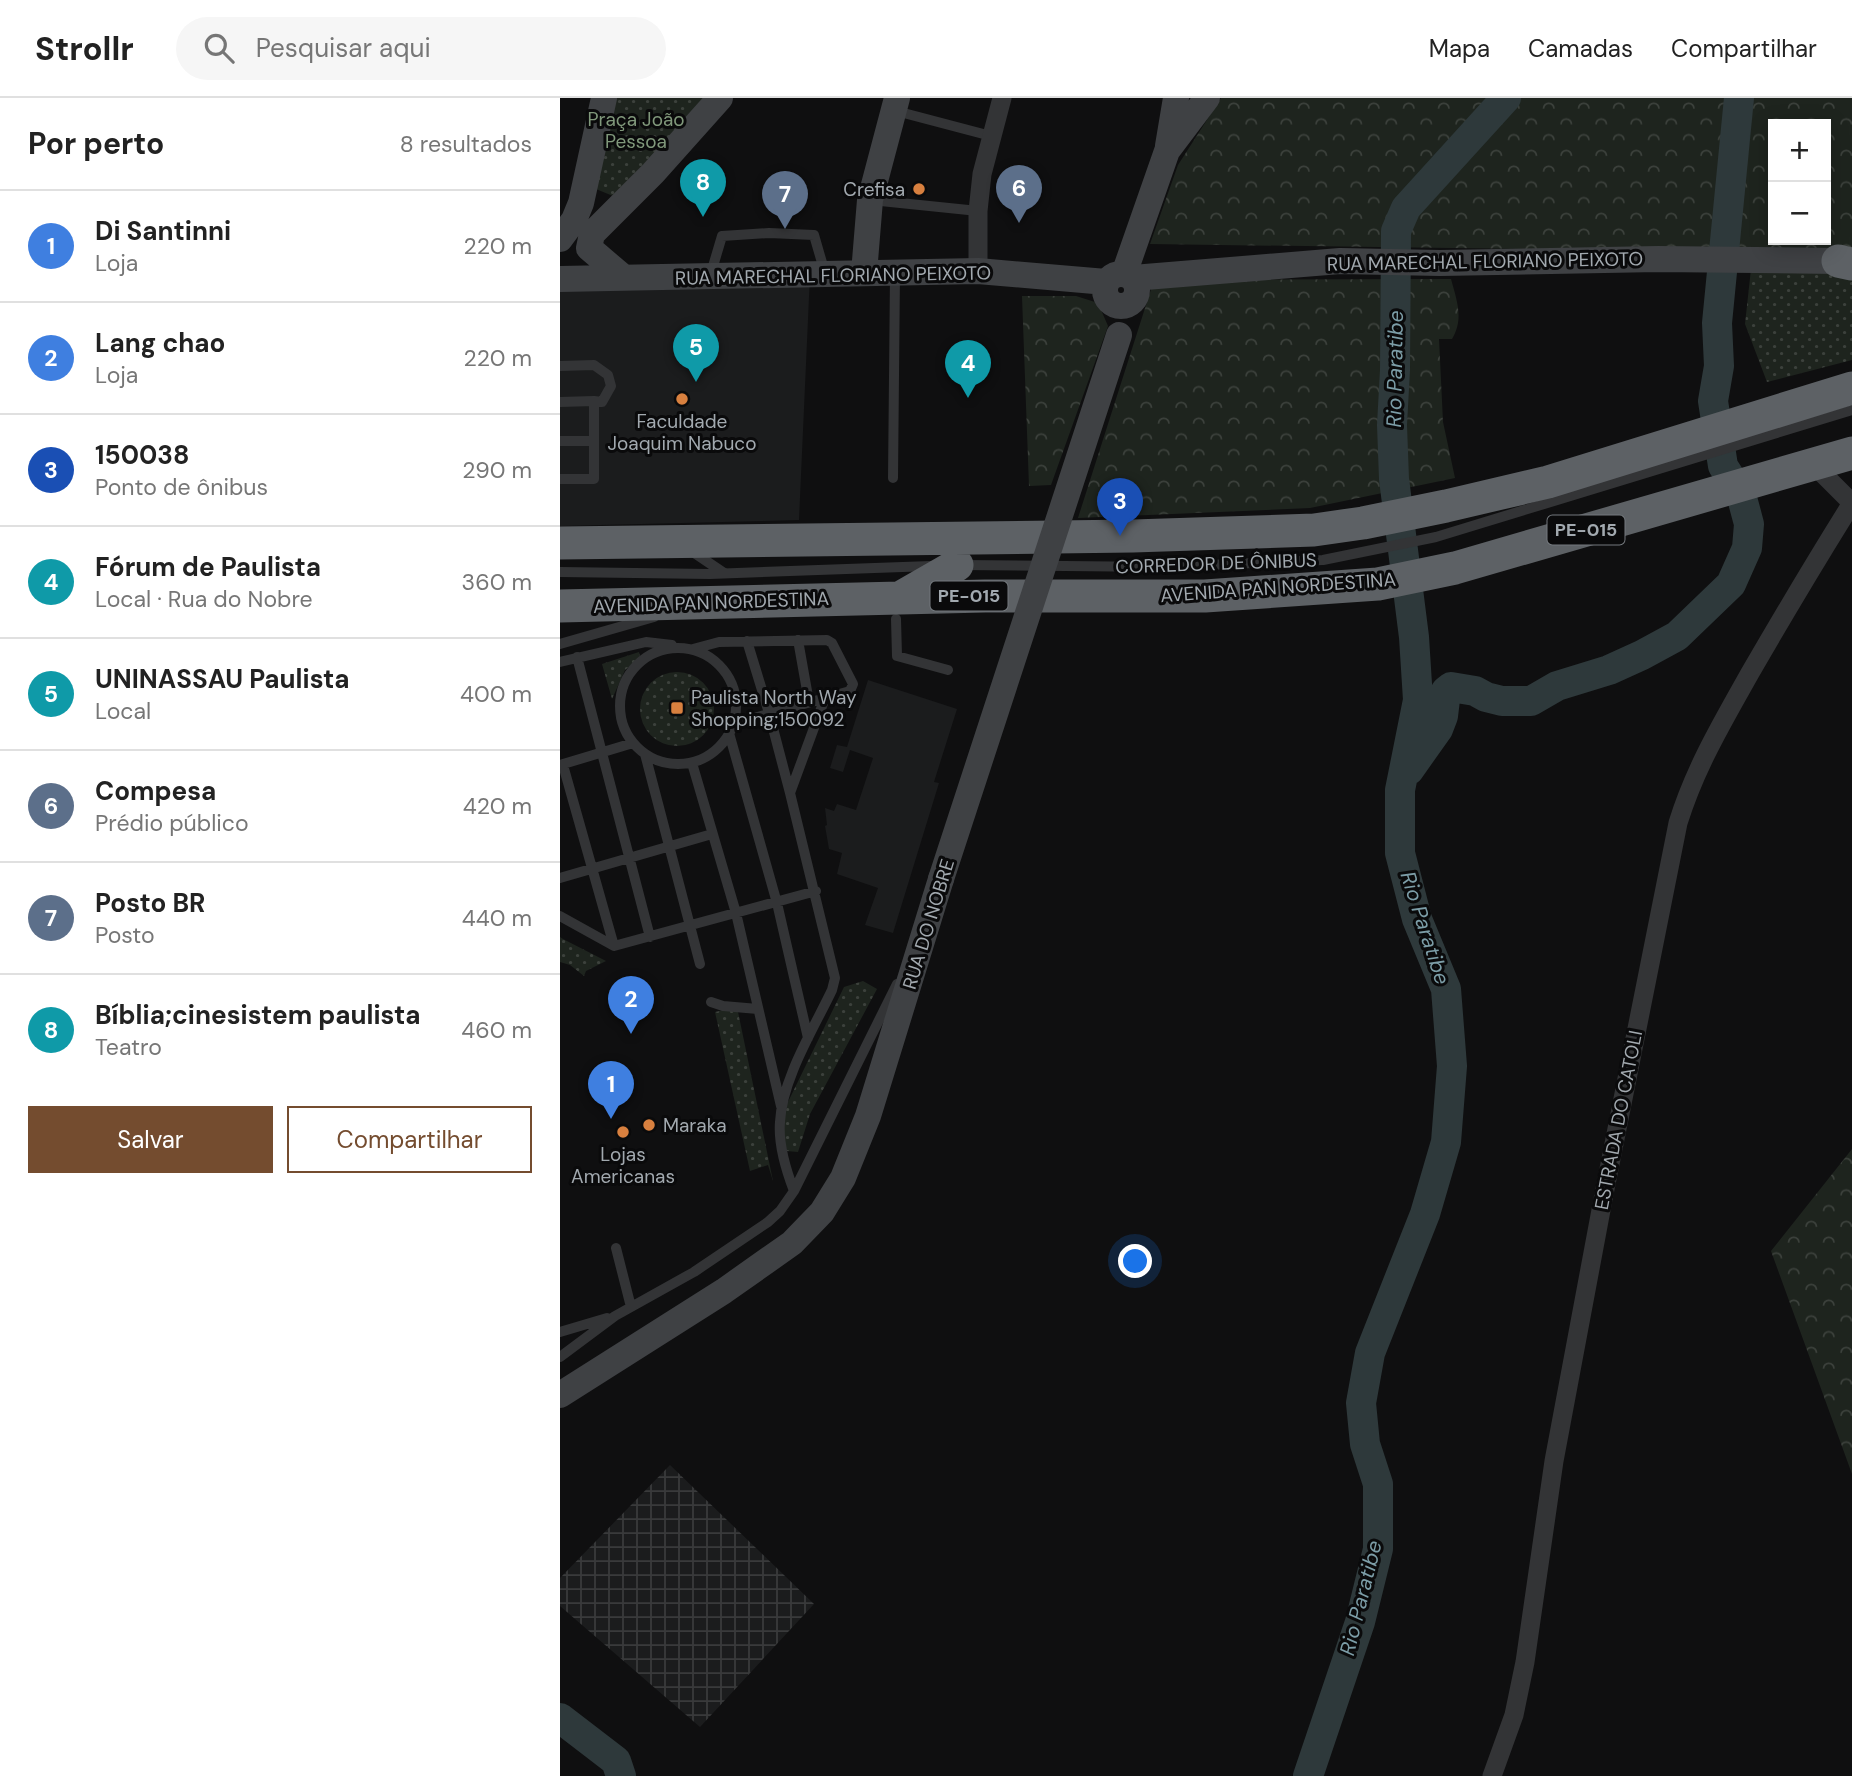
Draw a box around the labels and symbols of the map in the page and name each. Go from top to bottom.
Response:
park label: Praça João Pessoa [587,107,685,154]
pin: 8 [680,159,726,217]
pin: 6 [996,165,1042,223]
pin: 7 [762,171,808,229]
place label: Crefisa [843,177,905,202]
marker: Crefisa [911,181,927,197]
street label: RUA MARECHAL FLORIANO PEIXOTO [1327,246,1643,277]
street label: RUA MARECHAL FLORIANO PEIXOTO [675,260,991,291]
water label: Rio Paratibe [1380,310,1410,428]
pin: 5 [673,324,719,382]
pin: 4 [945,340,991,398]
marker: Faculdade Joaquim Nabuco [674,391,690,407]
place label: Faculdade Joaquim Nabuco [608,409,756,456]
pin: 3 [1097,478,1143,536]
road number: PE-015 [1548,516,1624,544]
street label: CORREDOR DE ÔNIBUS [1115,547,1317,580]
street label: AVENIDA PAN NORDESTINA [1159,567,1397,608]
road number: PE-015 [930,582,1008,610]
street label: AVENIDA PAN NORDESTINA [593,586,830,619]
place label: Paulista North Way Shopping;150092 [691,685,857,732]
marker: Paulista North Way Shopping;150092 [669,700,685,716]
street label: RUA DO NOBRE [897,856,960,992]
water label: Rio Paratibe [1394,868,1456,988]
pin: 2 [608,976,654,1034]
street label: ESTRADA DO CATOLI [1589,1028,1648,1212]
pin: 1 [588,1061,634,1119]
place label: Maraka [663,1113,727,1138]
marker: Maraka [641,1117,657,1133]
marker: Lojas Americanas [615,1124,631,1140]
place label: Lojas Americanas [571,1142,675,1189]
your location [1118,1244,1152,1278]
water label: Rio Paratibe [1333,1538,1389,1658]

